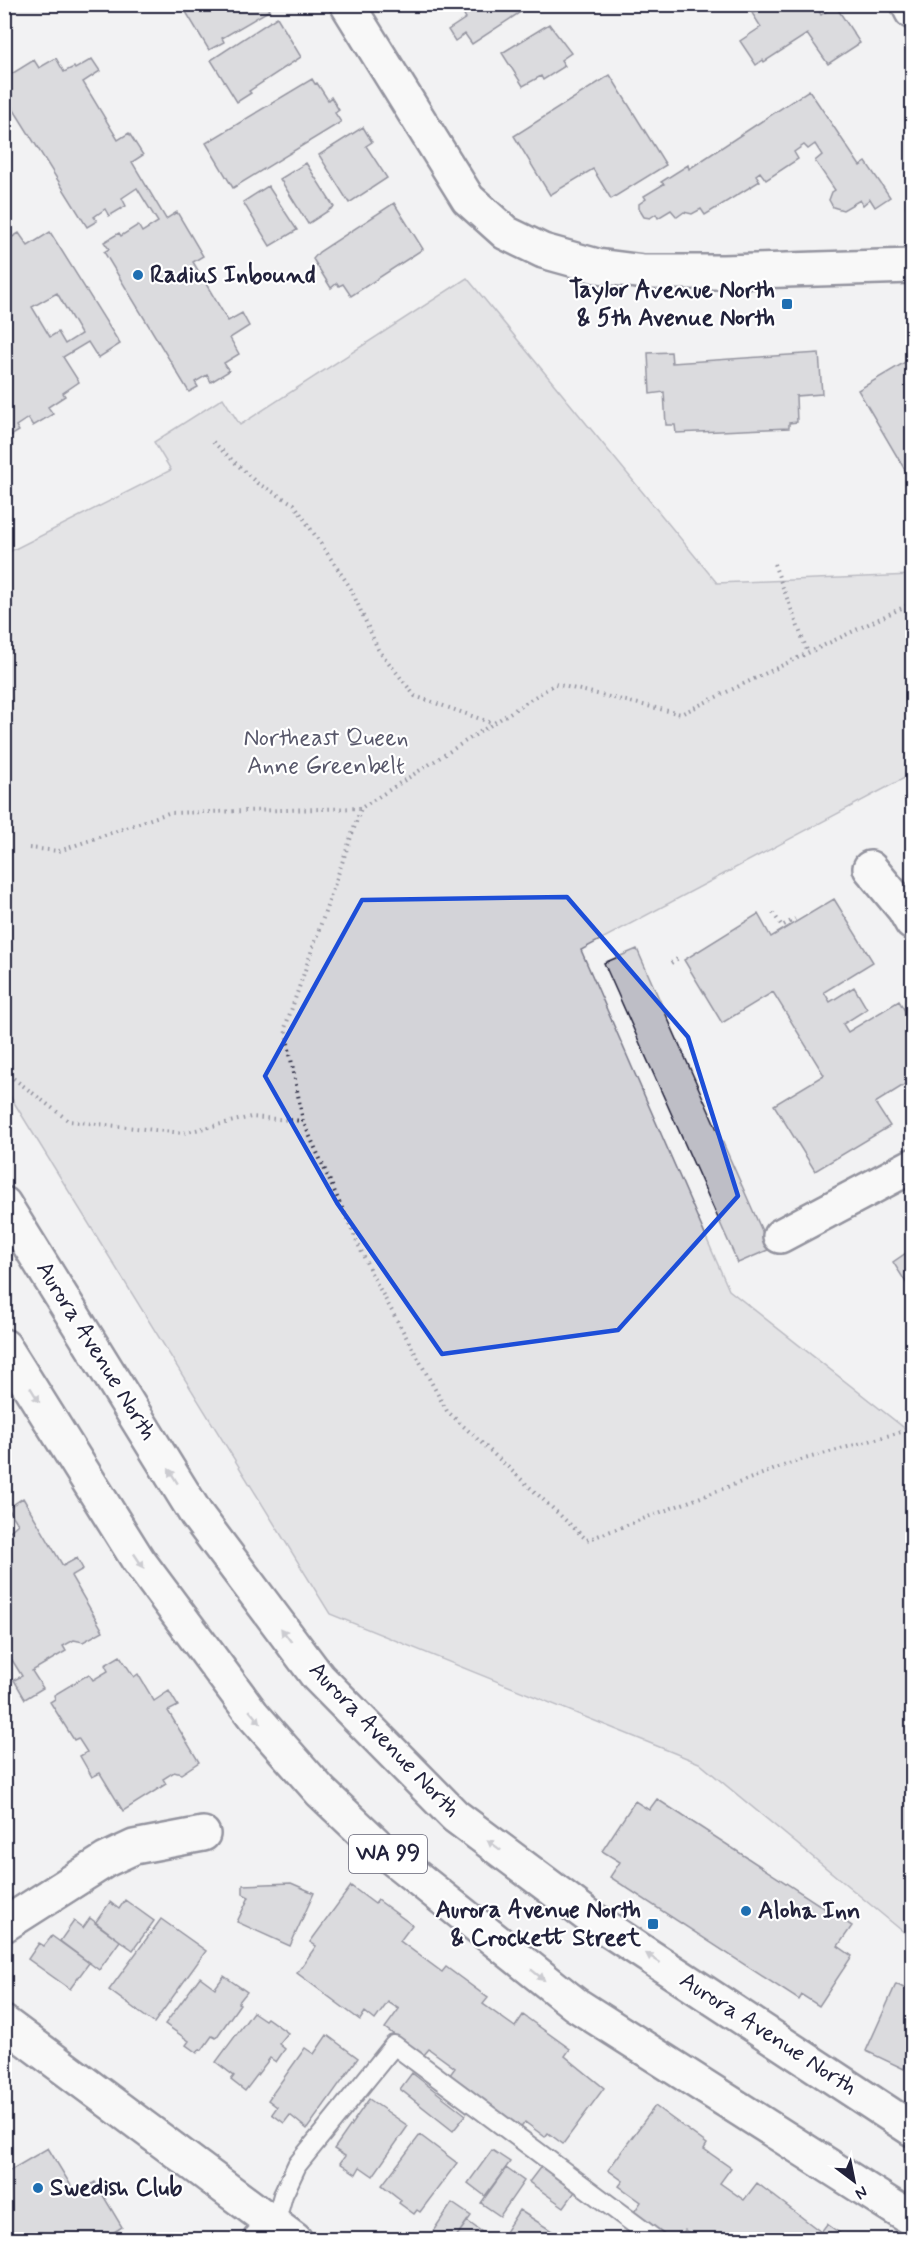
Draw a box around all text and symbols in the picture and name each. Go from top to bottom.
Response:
place label: Radius Inbound [150,260,316,291]
marker: Radius Inbound [131,268,145,282]
place label: Taylor Avenue North & 5th Avenue North [569,275,775,334]
marker: Taylor Avenue North & 5th Avenue North [780,297,794,311]
park label: Northeast Queen Anne Greenbelt [243,723,409,782]
street label: Aurora Avenue North [28,1256,164,1446]
one-way arrow [30,1387,41,1403]
one-way arrow [168,1468,179,1484]
one-way arrow [133,1552,145,1568]
one-way arrow [280,1627,292,1643]
street label: Aurora Avenue North [301,1655,467,1825]
one-way arrow [248,1709,261,1724]
road number: WA 99 [349,1835,427,1873]
one-way arrow [487,1839,503,1851]
place label: Aurora Avenue North & Crockett Street [435,1895,642,1954]
place label: Aloha Inn [758,1896,861,1927]
marker: Aloha Inn [739,1904,753,1918]
marker: Aurora Avenue North & Crockett Street [646,1917,660,1931]
one-way arrow [645,1953,661,1964]
street label: Aurora Avenue North [673,1965,863,2103]
one-way arrow [531,1968,546,1980]
north arrow [824,2151,884,2211]
place label: Swedish Club [50,2173,183,2204]
marker: Swedish Club [31,2181,45,2195]
text: N [851,2181,871,2204]

